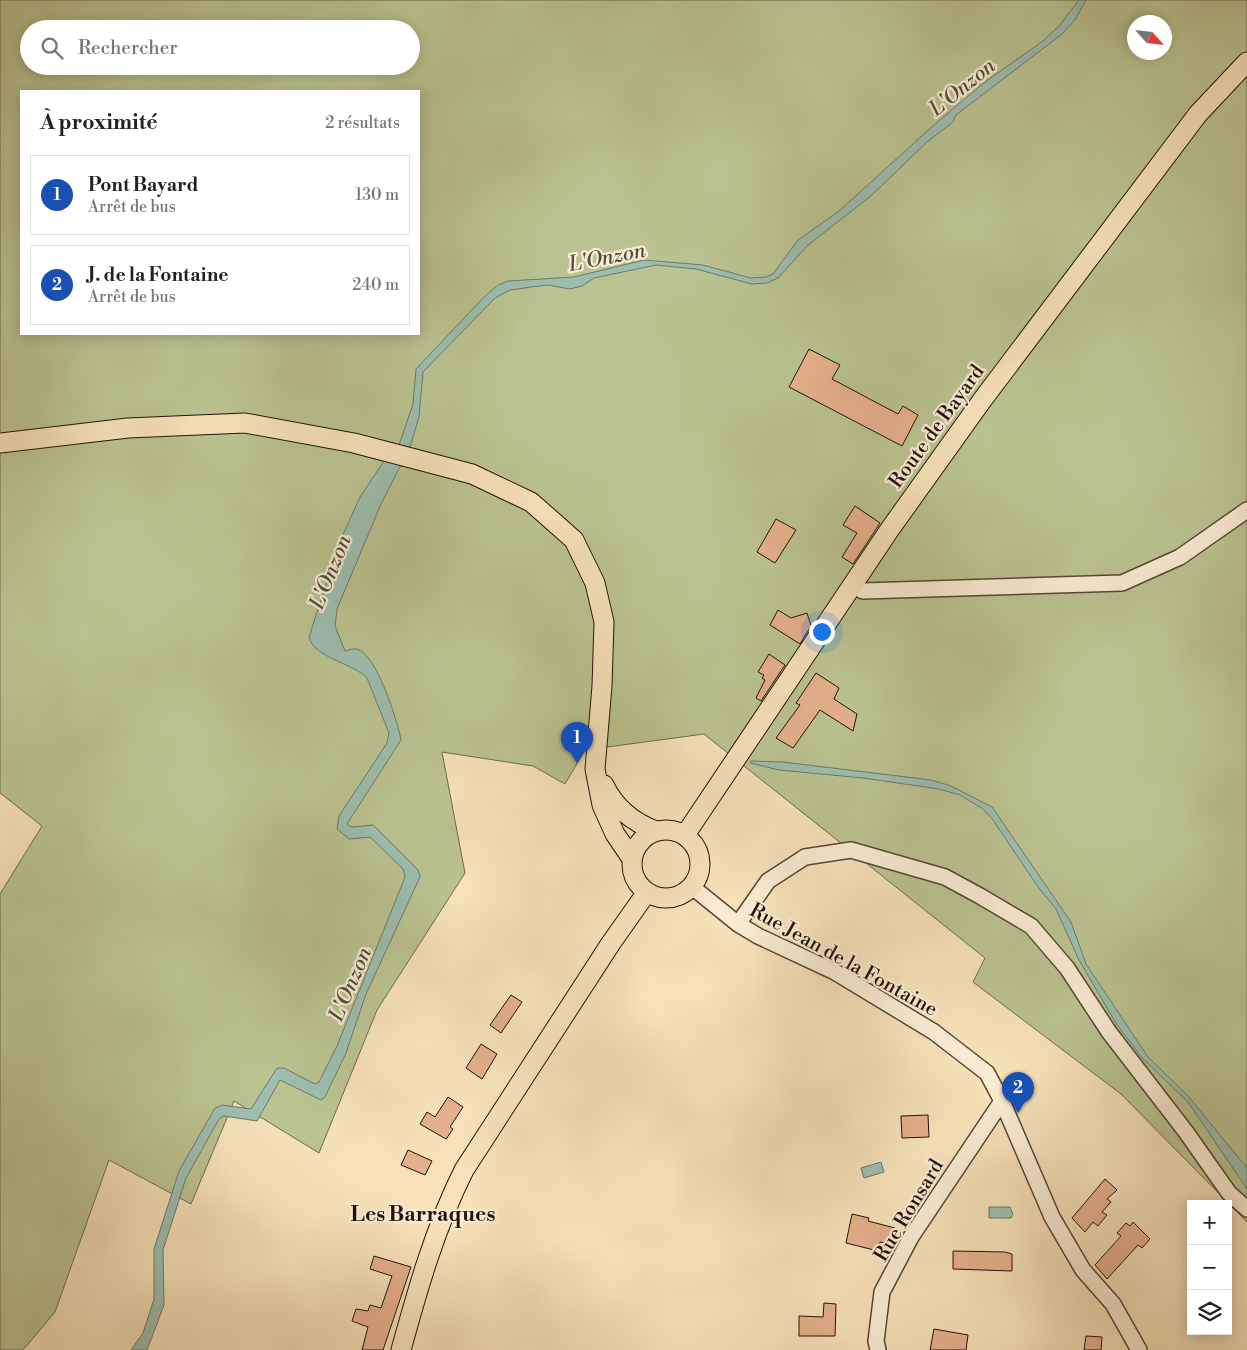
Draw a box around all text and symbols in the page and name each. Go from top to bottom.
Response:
north arrow [1127,15,1172,60]
search box [20,20,420,75]
icon: search [38,34,66,62]
text: Rechercher [78,36,177,60]
water label: L'Onzon [924,53,1001,123]
text: À proximité [40,110,157,136]
text: 2 résultats [325,113,400,133]
text: Pont Bayard [88,173,199,197]
text: 1 [53,185,61,205]
text: 130 m [355,185,399,205]
text: Arrêt de bus [88,197,176,217]
water label: L'Onzon [566,238,648,278]
text: J. de la Fontaine [88,263,229,287]
text: 2 [52,275,62,295]
text: 240 m [352,275,399,295]
text: Arrêt de bus [88,287,176,307]
street label: Route de Bayard [884,360,991,494]
water label: L'Onzon [304,531,358,614]
your location [809,619,835,645]
pin: 1 [561,722,593,763]
street label: Rue Jean de la Fontaine [745,898,942,1022]
water label: L'Onzon [323,943,378,1026]
pin: 2 [1002,1072,1034,1113]
street label: Rue Ronsard [869,1155,950,1266]
map controls [1187,1200,1232,1335]
button: + [1187,1200,1232,1245]
district label: Les Barraques [351,1202,495,1228]
button: − [1187,1245,1232,1290]
button: layers [1187,1290,1232,1335]

